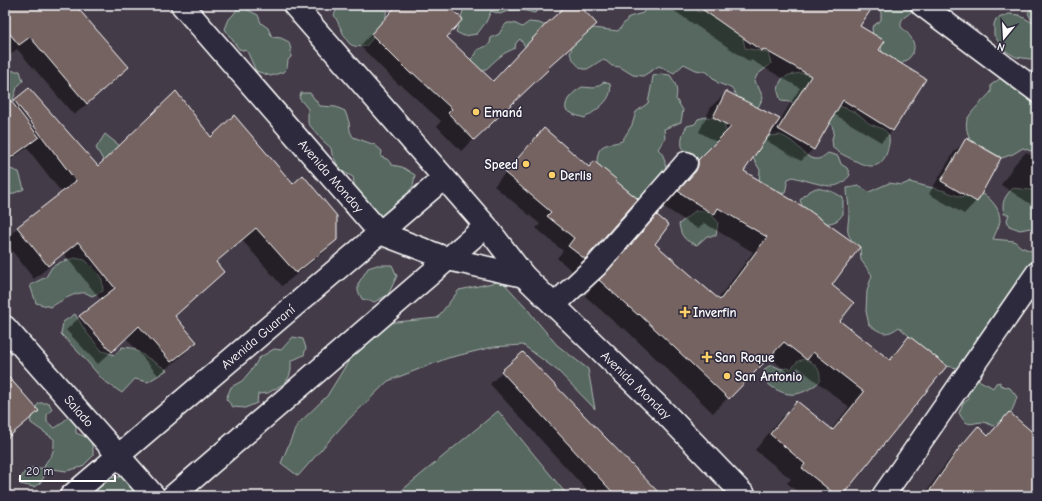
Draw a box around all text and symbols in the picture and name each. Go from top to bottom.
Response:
north arrow [984,18,1024,58]
text: N [996,40,1006,54]
place label: Emaná [484,105,522,120]
marker: Emaná [471,107,481,117]
street label: Avenida Monday [295,136,367,216]
place label: Speed [485,157,518,172]
marker: Speed [521,159,531,169]
place label: Derlis [560,168,592,183]
marker: Derlis [547,170,557,180]
street label: Avenida Guaraní [218,301,299,372]
place label: Inverfin [693,305,737,320]
marker: Inverfin [680,307,690,317]
street label: Avenida Monday [598,348,674,422]
place label: San Roque [715,350,775,365]
marker: San Roque [702,352,712,362]
place label: San Antonio [735,369,803,384]
marker: San Antonio [722,371,732,381]
street label: Salado [61,392,97,430]
scale bar [20,457,115,483]
text: 20 m [26,464,54,478]

